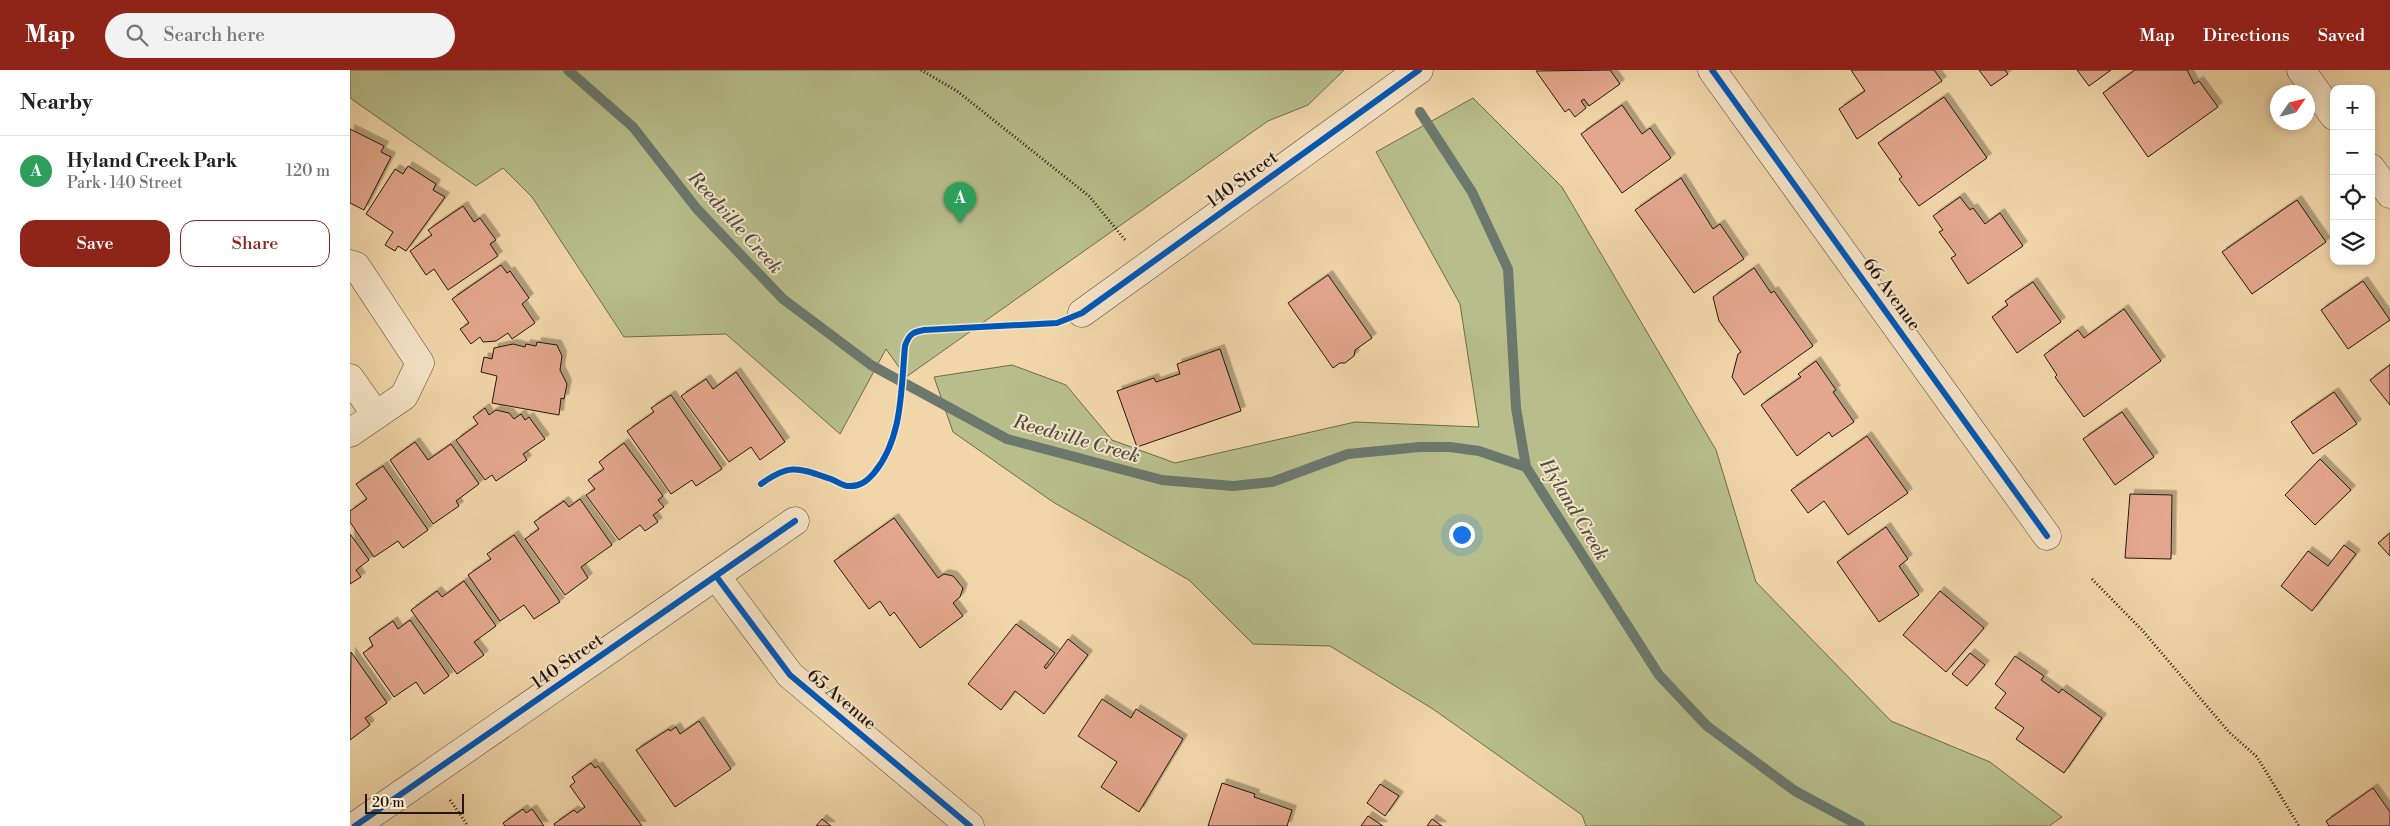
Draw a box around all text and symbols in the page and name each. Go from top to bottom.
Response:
search box [105,13,455,58]
text: Map [25,20,75,50]
icon: search [123,21,151,49]
text: Search here [163,23,265,47]
text: Map [2139,24,2175,47]
text: Directions [2203,24,2290,47]
text: Saved [2318,24,2365,47]
north arrow [2270,85,2315,130]
map controls [2330,85,2375,265]
button: + [2330,85,2375,130]
text: Nearby [20,90,93,116]
button: − [2330,130,2375,175]
street label: 140 Street [1202,146,1283,213]
text: Hyland Creek Park [67,149,237,173]
text: A [30,161,42,181]
text: 120 m [286,161,330,181]
water label: Reedville Creek [682,165,788,279]
text: Park · 140 Street [67,173,183,193]
button: locate [2330,175,2375,220]
pin: A [944,182,976,223]
button: Save [20,220,170,267]
button: Share [180,220,330,267]
button: layers [2330,220,2375,265]
street label: 66 Avenue [1857,253,1926,335]
water label: Reedville Creek [1010,409,1143,468]
water label: Hyland Creek [1534,453,1614,565]
your location [1449,522,1475,548]
street label: 140 Street [527,628,608,694]
street label: 65 Avenue [802,664,881,735]
scale bar [365,791,464,814]
text: 20 m [372,794,404,812]

